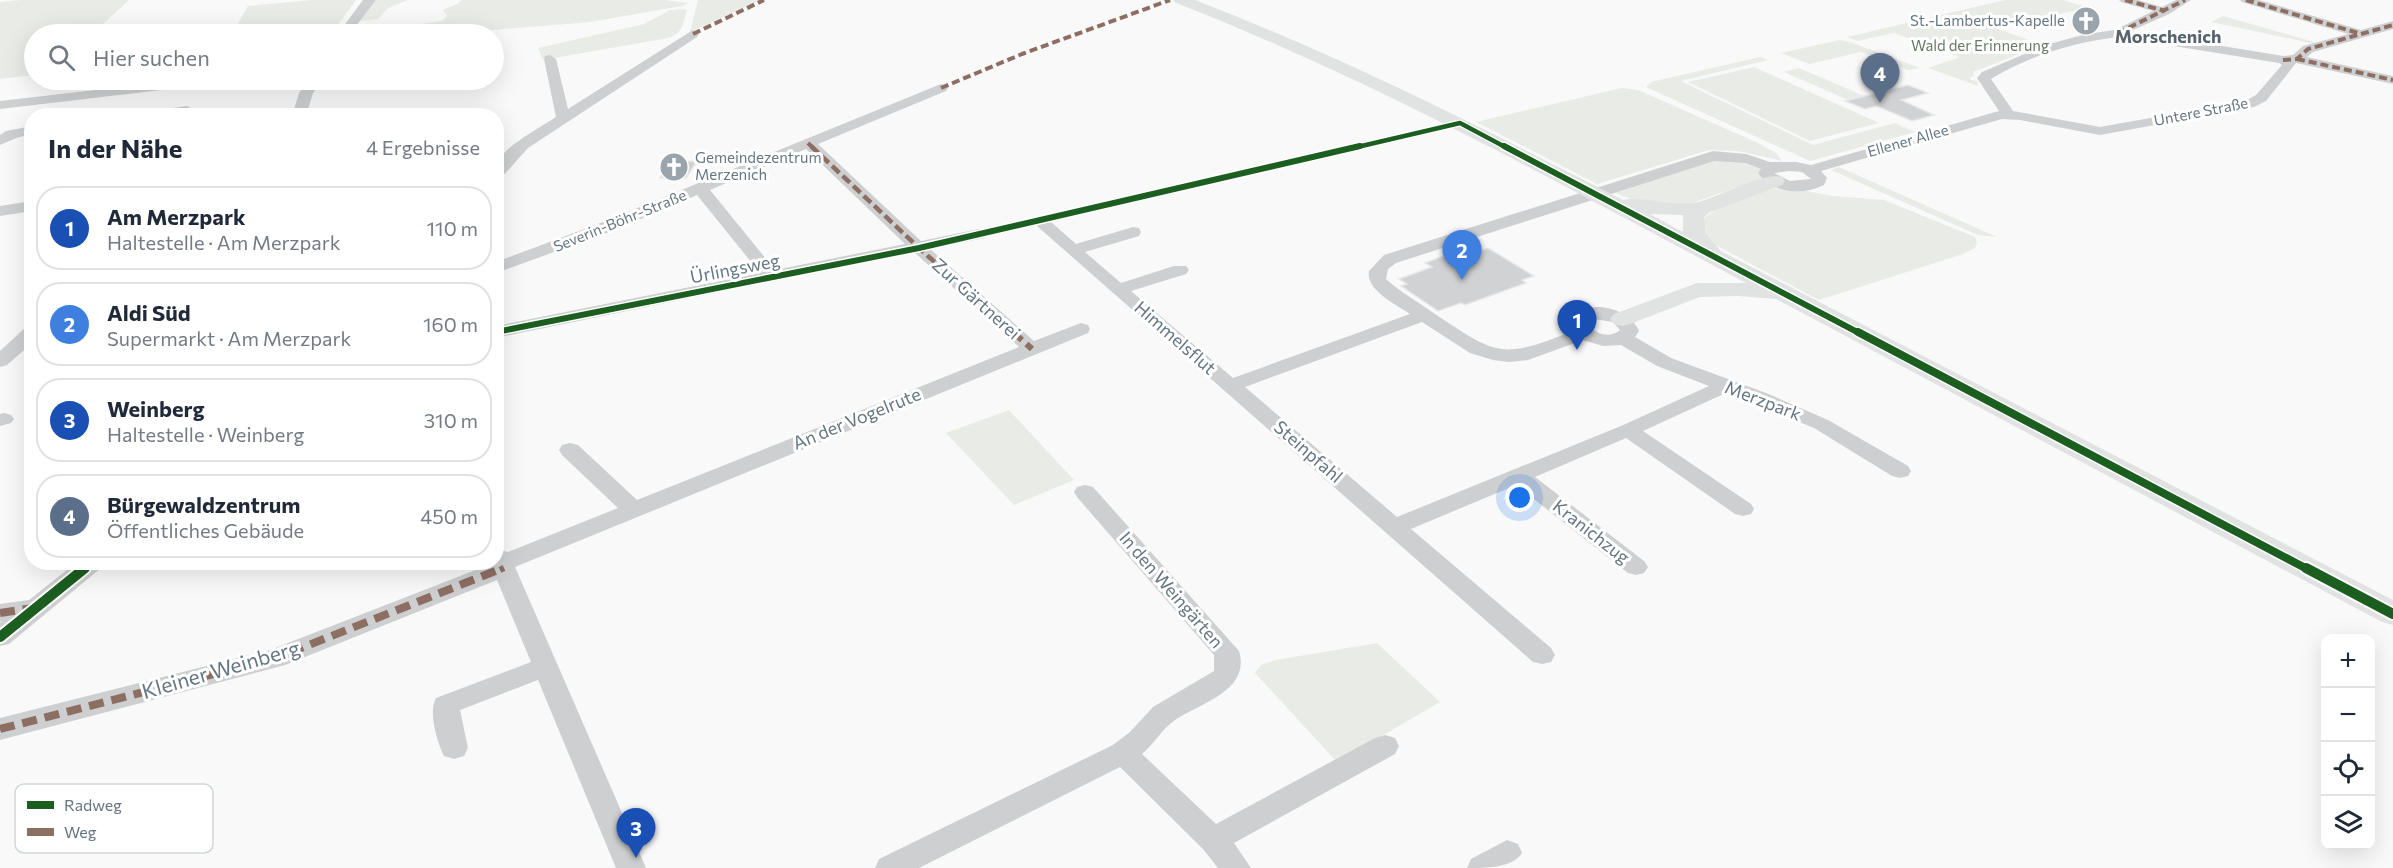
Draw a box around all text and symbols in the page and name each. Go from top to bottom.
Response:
church icon: St.-Lambertus-Kapelle [2070,5,2102,37]
place label: St.-Lambertus-Kapelle [1910,11,2065,29]
search box [24,24,504,90]
district label: Morschenich [2115,25,2221,47]
park label: Wald der Erinnerung [1911,36,2049,54]
icon: search [45,41,78,74]
text: Hier suchen [93,44,210,71]
pin: 4 [1860,54,1900,103]
street label: Untere Straße [2152,93,2249,129]
street label: Ellener Allee [1865,120,1950,160]
text: In der Nähe [48,132,183,163]
text: 4 Ergebnisse [366,135,480,159]
place label: Gemeindezentrum Merzenich [695,148,821,183]
church icon: Gemeindezentrum Merzenich [658,151,690,183]
street label: Severin-Böhr-Straße [551,185,689,255]
text: Am Merzpark [107,203,246,230]
text: 1 [65,216,74,240]
text: 110 m [427,216,478,240]
text: Haltestelle · Am Merzpark [107,230,341,254]
pin: 2 [1442,230,1482,280]
street label: Ürlingsweg [688,248,782,287]
street label: Zur Gärtnerei [928,253,1025,343]
street label: Himmelsflut [1130,296,1221,379]
text: Aldi Süd [107,299,191,326]
pin: 1 [1558,300,1596,350]
text: 2 [64,312,75,336]
text: 160 m [423,312,478,336]
text: Supermarkt · Am Merzpark [107,326,351,350]
street label: Merzpark [1722,375,1805,425]
street label: An der Vogelrute [789,382,924,454]
text: Weinberg [107,395,205,422]
text: 3 [64,408,75,432]
text: 310 m [424,408,478,432]
street label: Steinpfahl [1270,415,1347,487]
text: Haltestelle · Weinberg [107,422,304,446]
your location [1505,483,1534,512]
text: Bürgewaldzentrum [107,491,301,518]
street label: Kranichzug [1549,494,1635,568]
text: 4 [63,504,76,528]
text: 450 m [420,504,478,528]
text: Öffentliches Gebäude [107,518,304,542]
street label: In den Weingärten [1115,527,1228,652]
street label: Kleiner Weinberg [139,634,302,703]
map controls [2321,634,2375,850]
button: + [2321,634,2375,688]
button: − [2321,688,2375,742]
button: locate [2321,742,2375,796]
legend [15,784,213,853]
text: Radweg [64,795,122,814]
button: layers [2321,796,2375,850]
pin: 3 [616,808,656,858]
text: Weg [64,822,97,841]

